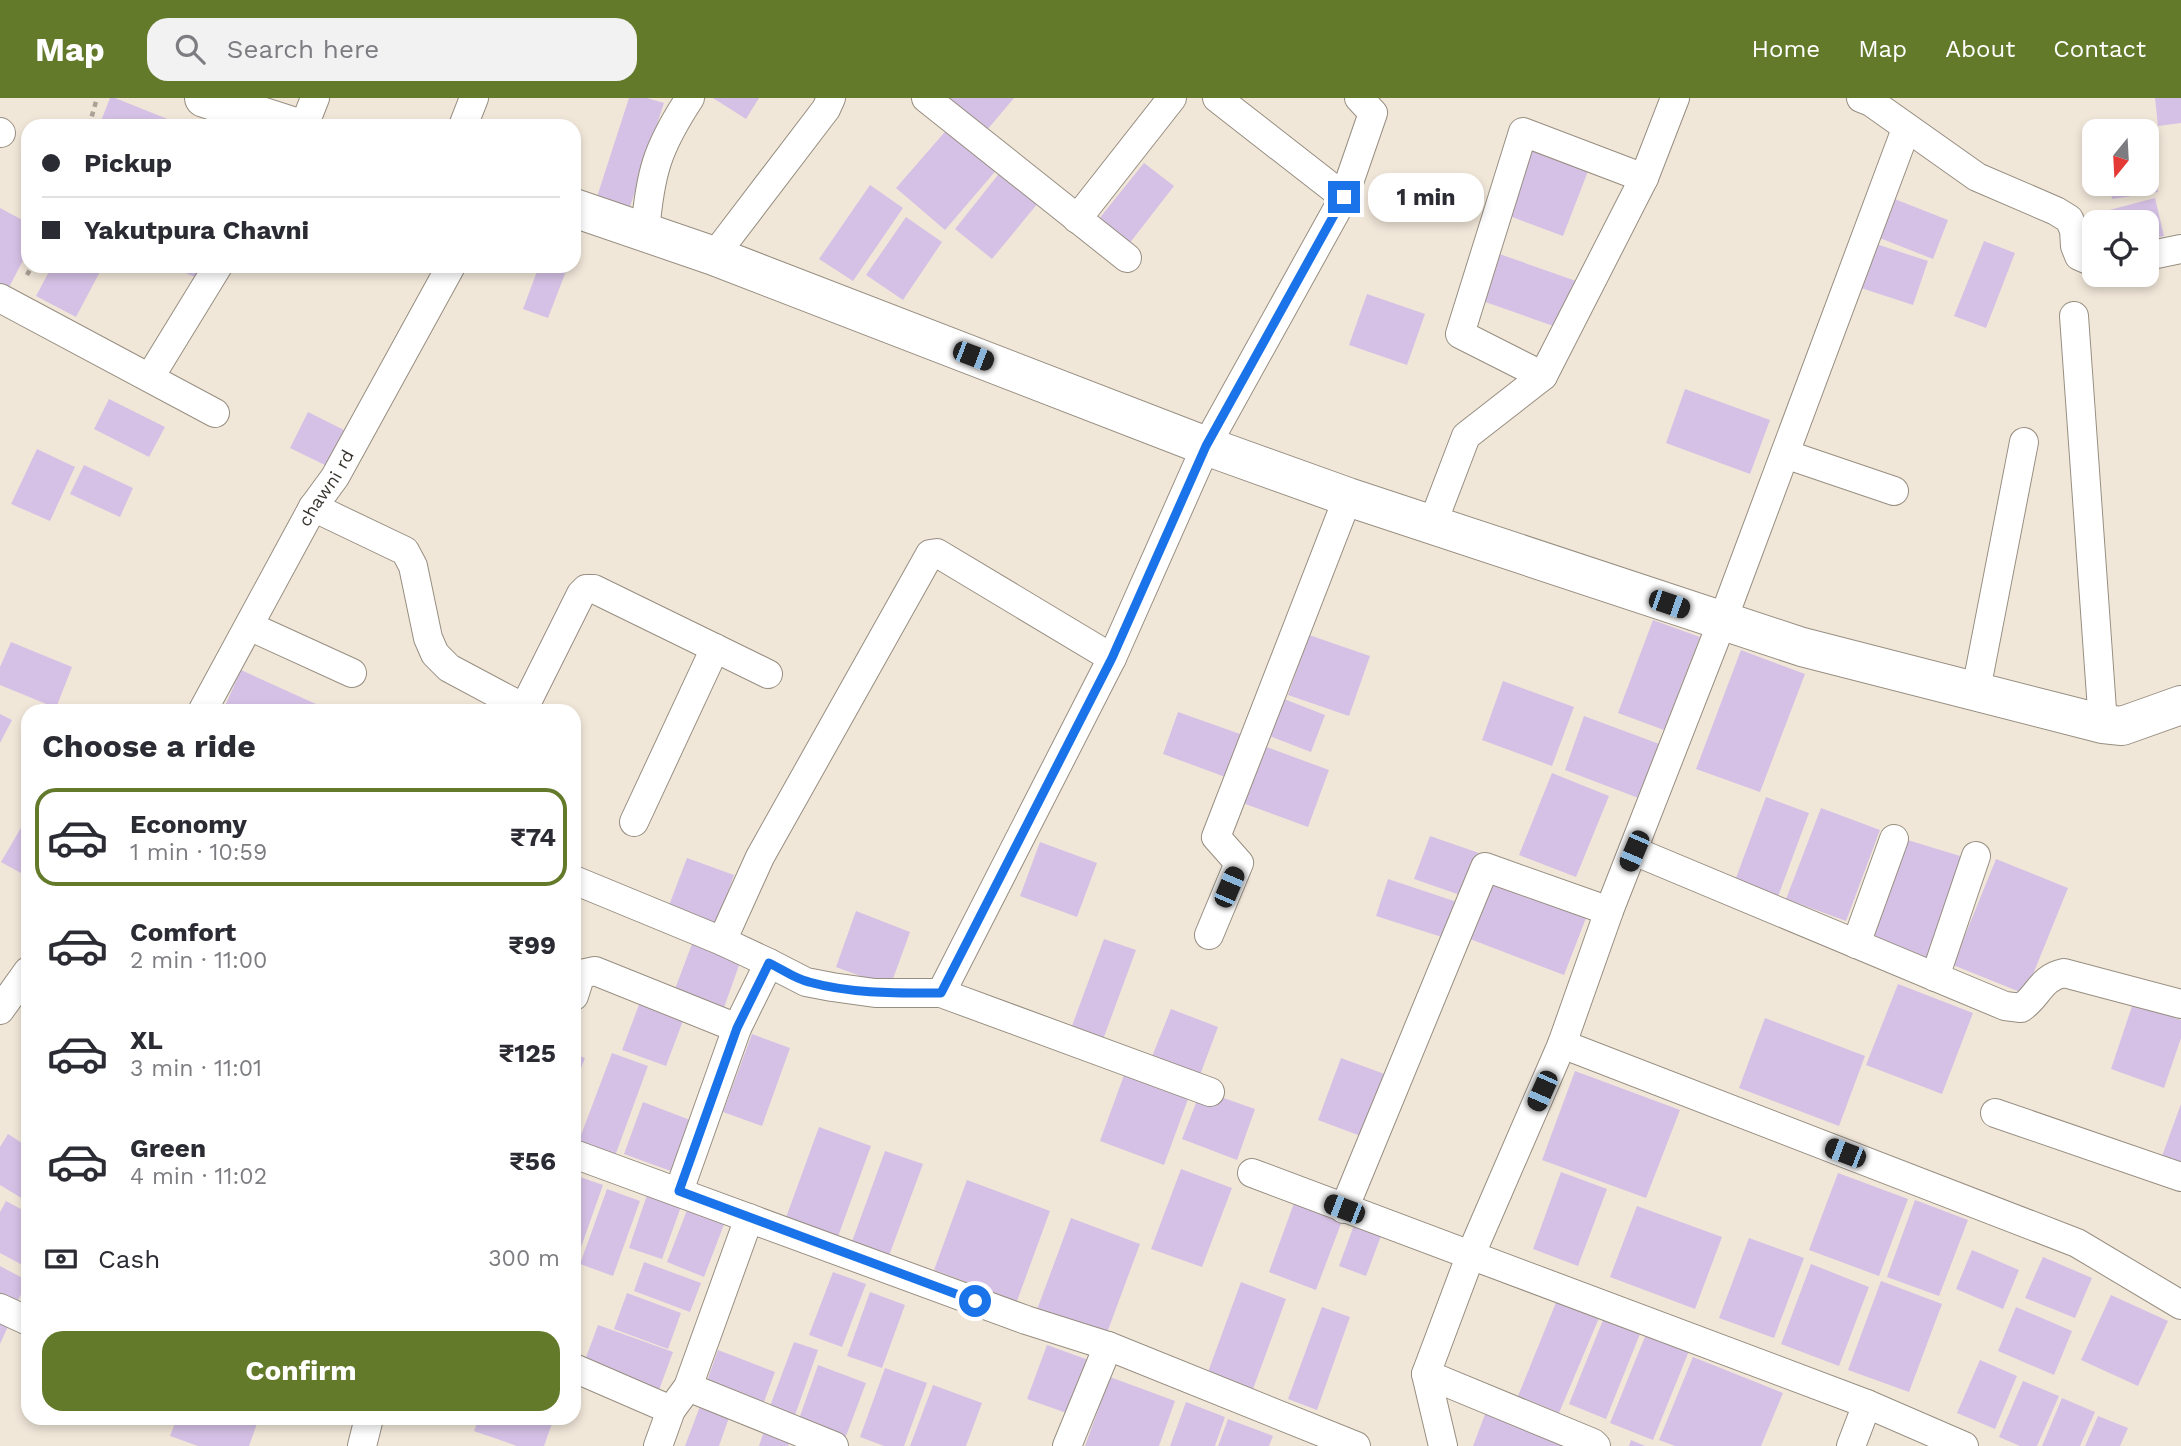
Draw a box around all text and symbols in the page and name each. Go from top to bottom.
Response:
search box [147,18,637,81]
text: Map [35,30,105,69]
icon: search [171,30,209,68]
text: Search here [227,34,379,64]
text: Home [1752,35,1820,63]
text: Map [1858,35,1907,63]
text: About [1945,35,2015,63]
text: Contact [2053,35,2146,63]
north arrow [2082,119,2160,196]
map controls [2082,119,2159,287]
text: Pickup [84,148,172,178]
callout: 1 min [1368,172,1484,222]
route end [1328,181,1360,213]
text: 1 min [1396,184,1456,211]
button: locate [2082,210,2159,287]
text: Yakutpura Chavni [84,215,309,245]
car [950,339,997,373]
street label: chawni rd [294,446,358,530]
car [1646,587,1693,621]
text: Choose a ride [42,727,256,765]
icon: car [46,806,109,869]
text: Economy [130,809,247,839]
text: ₹74 [510,822,556,852]
car [1617,828,1652,874]
text: 1 min · 10:59 [130,839,267,866]
car [1212,864,1247,910]
icon: car [46,914,109,977]
text: Comfort [130,917,236,947]
text: ₹99 [508,930,556,960]
text: 2 min · 11:00 [130,947,267,974]
icon: car [46,1022,109,1085]
text: XL [130,1025,163,1055]
text: ₹125 [499,1038,556,1068]
text: 3 min · 11:01 [130,1055,262,1082]
car [1524,1068,1561,1114]
icon: car [46,1130,109,1193]
text: Green [130,1133,206,1163]
car [1822,1136,1869,1170]
text: ₹56 [509,1146,556,1176]
text: 4 min · 11:02 [130,1163,267,1190]
car [1321,1192,1368,1226]
icon: cash [42,1240,80,1278]
text: Cash [98,1244,160,1274]
text: 300 m [488,1245,560,1272]
route start [959,1285,991,1317]
button: Confirm [42,1331,560,1411]

